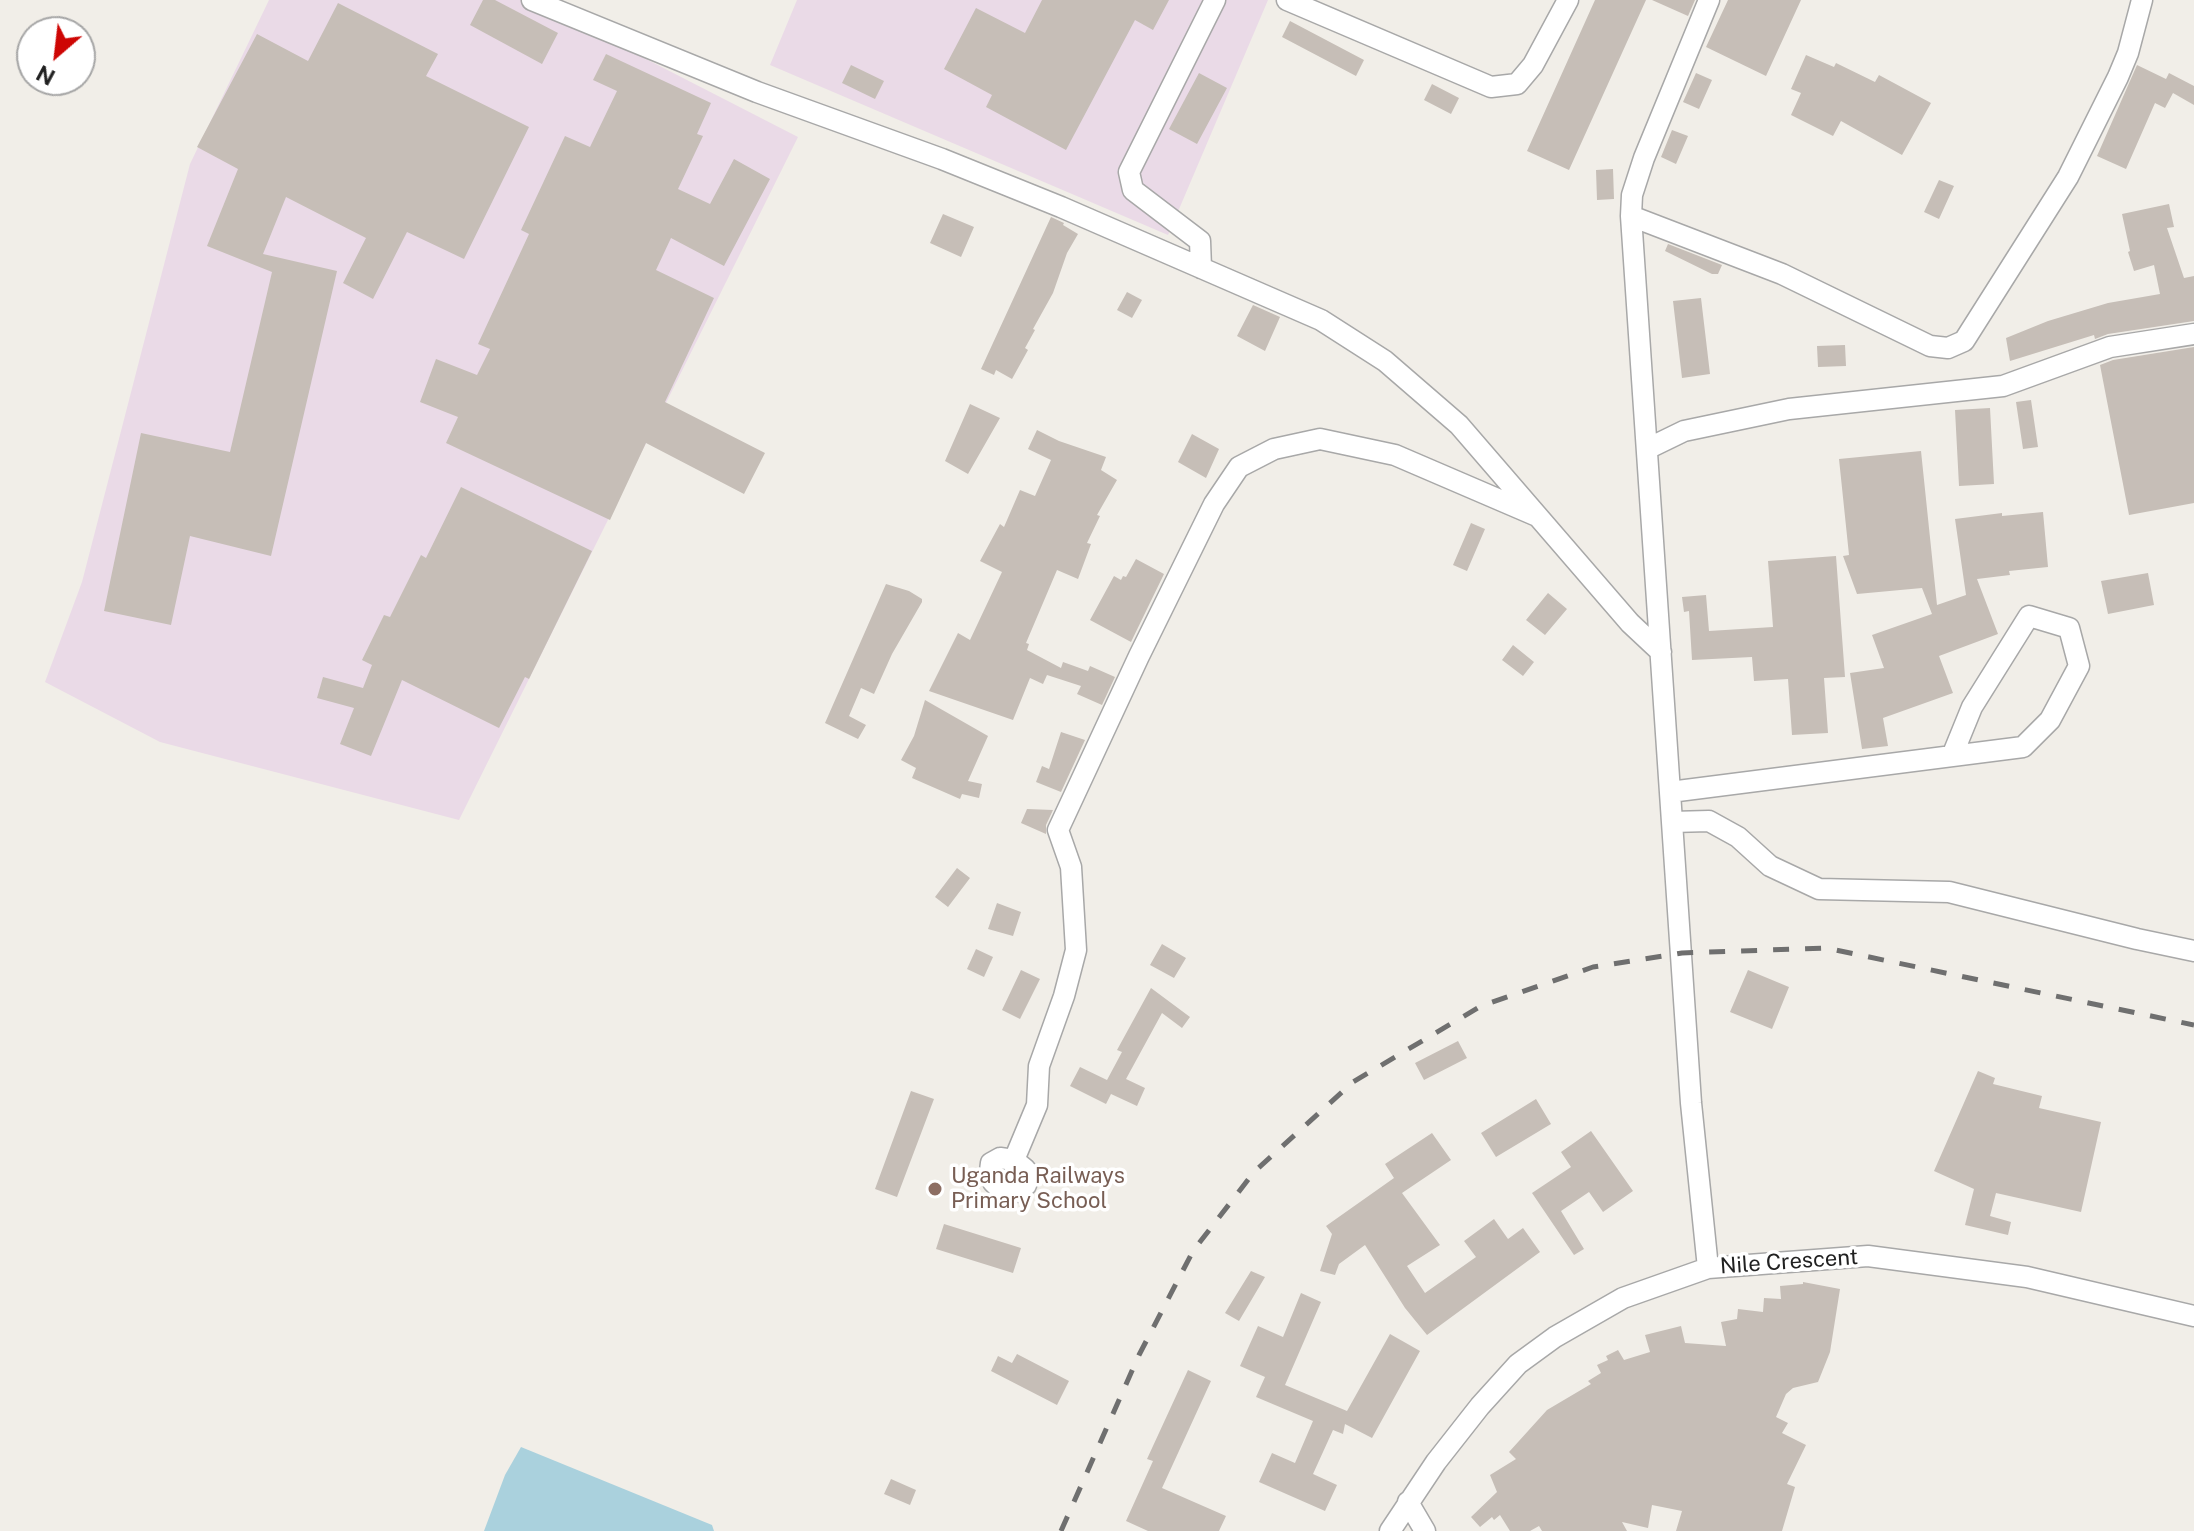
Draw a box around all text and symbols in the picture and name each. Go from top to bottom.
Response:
north arrow [16,16,96,96]
text: N [32,60,59,91]
place label: Uganda Railways Primary School [951,1163,1125,1214]
marker: Uganda Railways Primary School [926,1180,944,1198]
street label: Nile Crescent [1719,1244,1859,1280]

